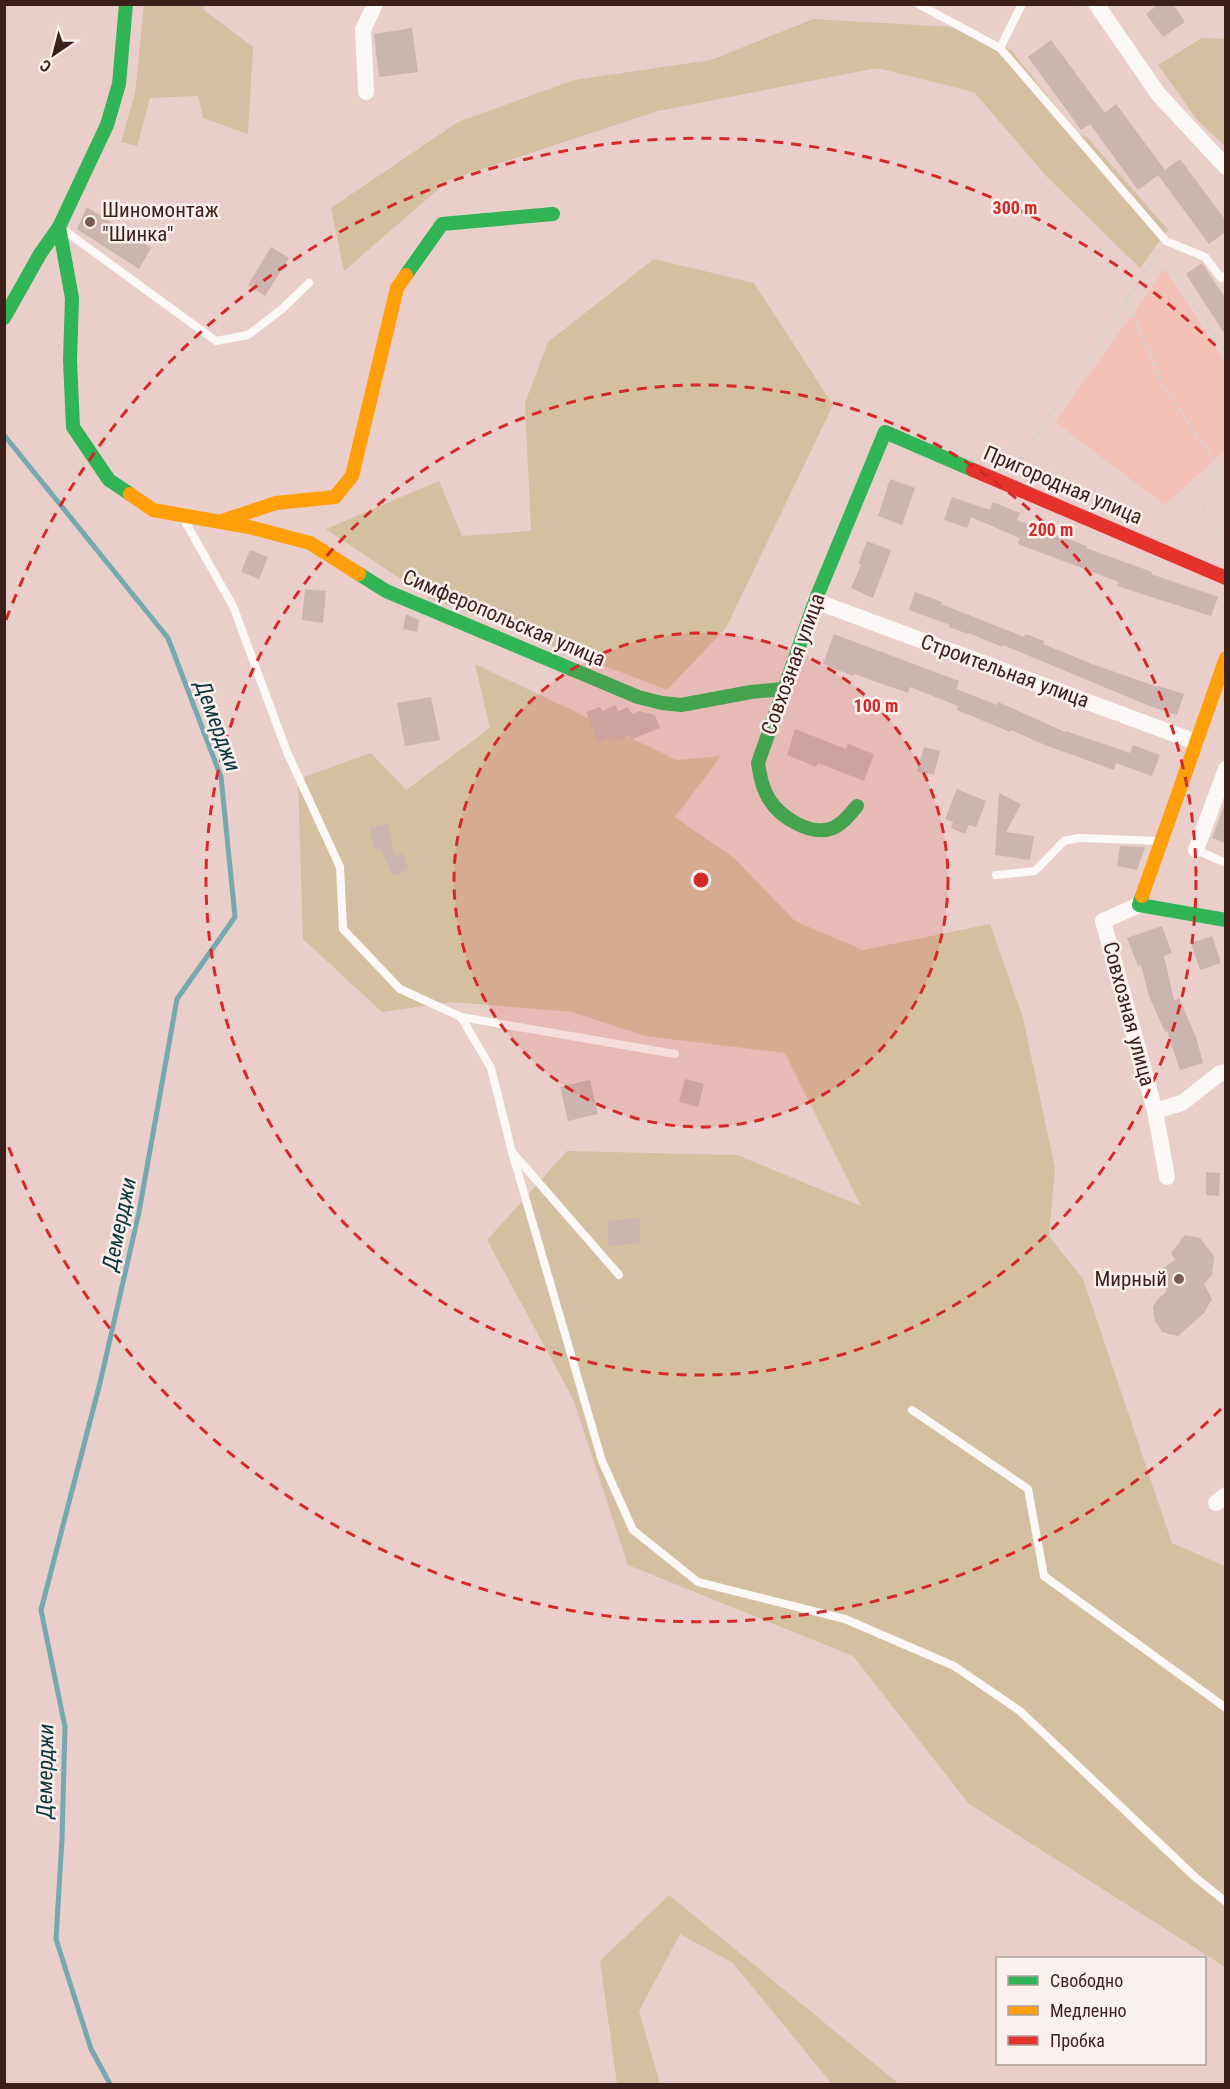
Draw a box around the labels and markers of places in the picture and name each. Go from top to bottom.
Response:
place label: Шиномонтаж "Шинка" [102,198,219,246]
marker: Шиномонтаж "Шинка" [83,215,97,229]
centre of rings [691,870,711,890]
place label: Мирный [1094,1267,1167,1291]
marker: Мирный [1172,1272,1186,1286]

